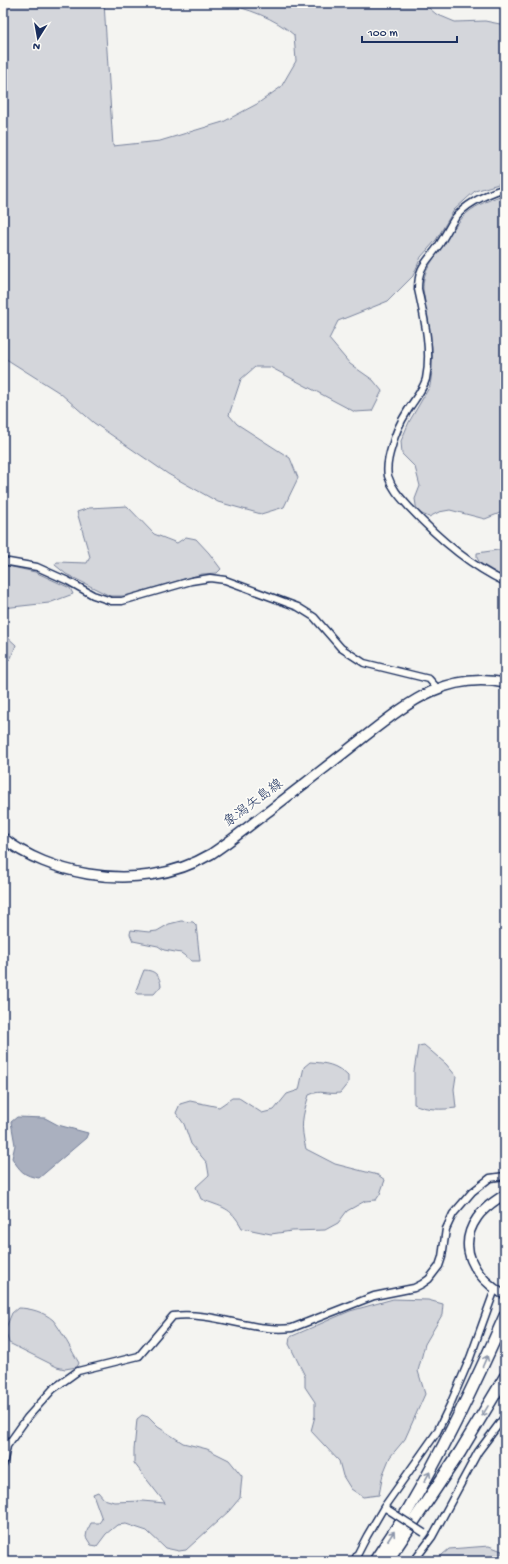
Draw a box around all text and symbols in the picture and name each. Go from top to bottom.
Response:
north arrow [18,18,58,58]
scale bar [362,18,457,44]
text: 100 m [367,27,398,41]
text: N [32,39,41,52]
street label: 象潟矢島線 [221,776,287,832]
one-way arrow [482,1355,489,1367]
one-way arrow [481,1405,489,1416]
one-way arrow [423,1471,431,1483]
one-way arrow [387,1531,395,1542]

